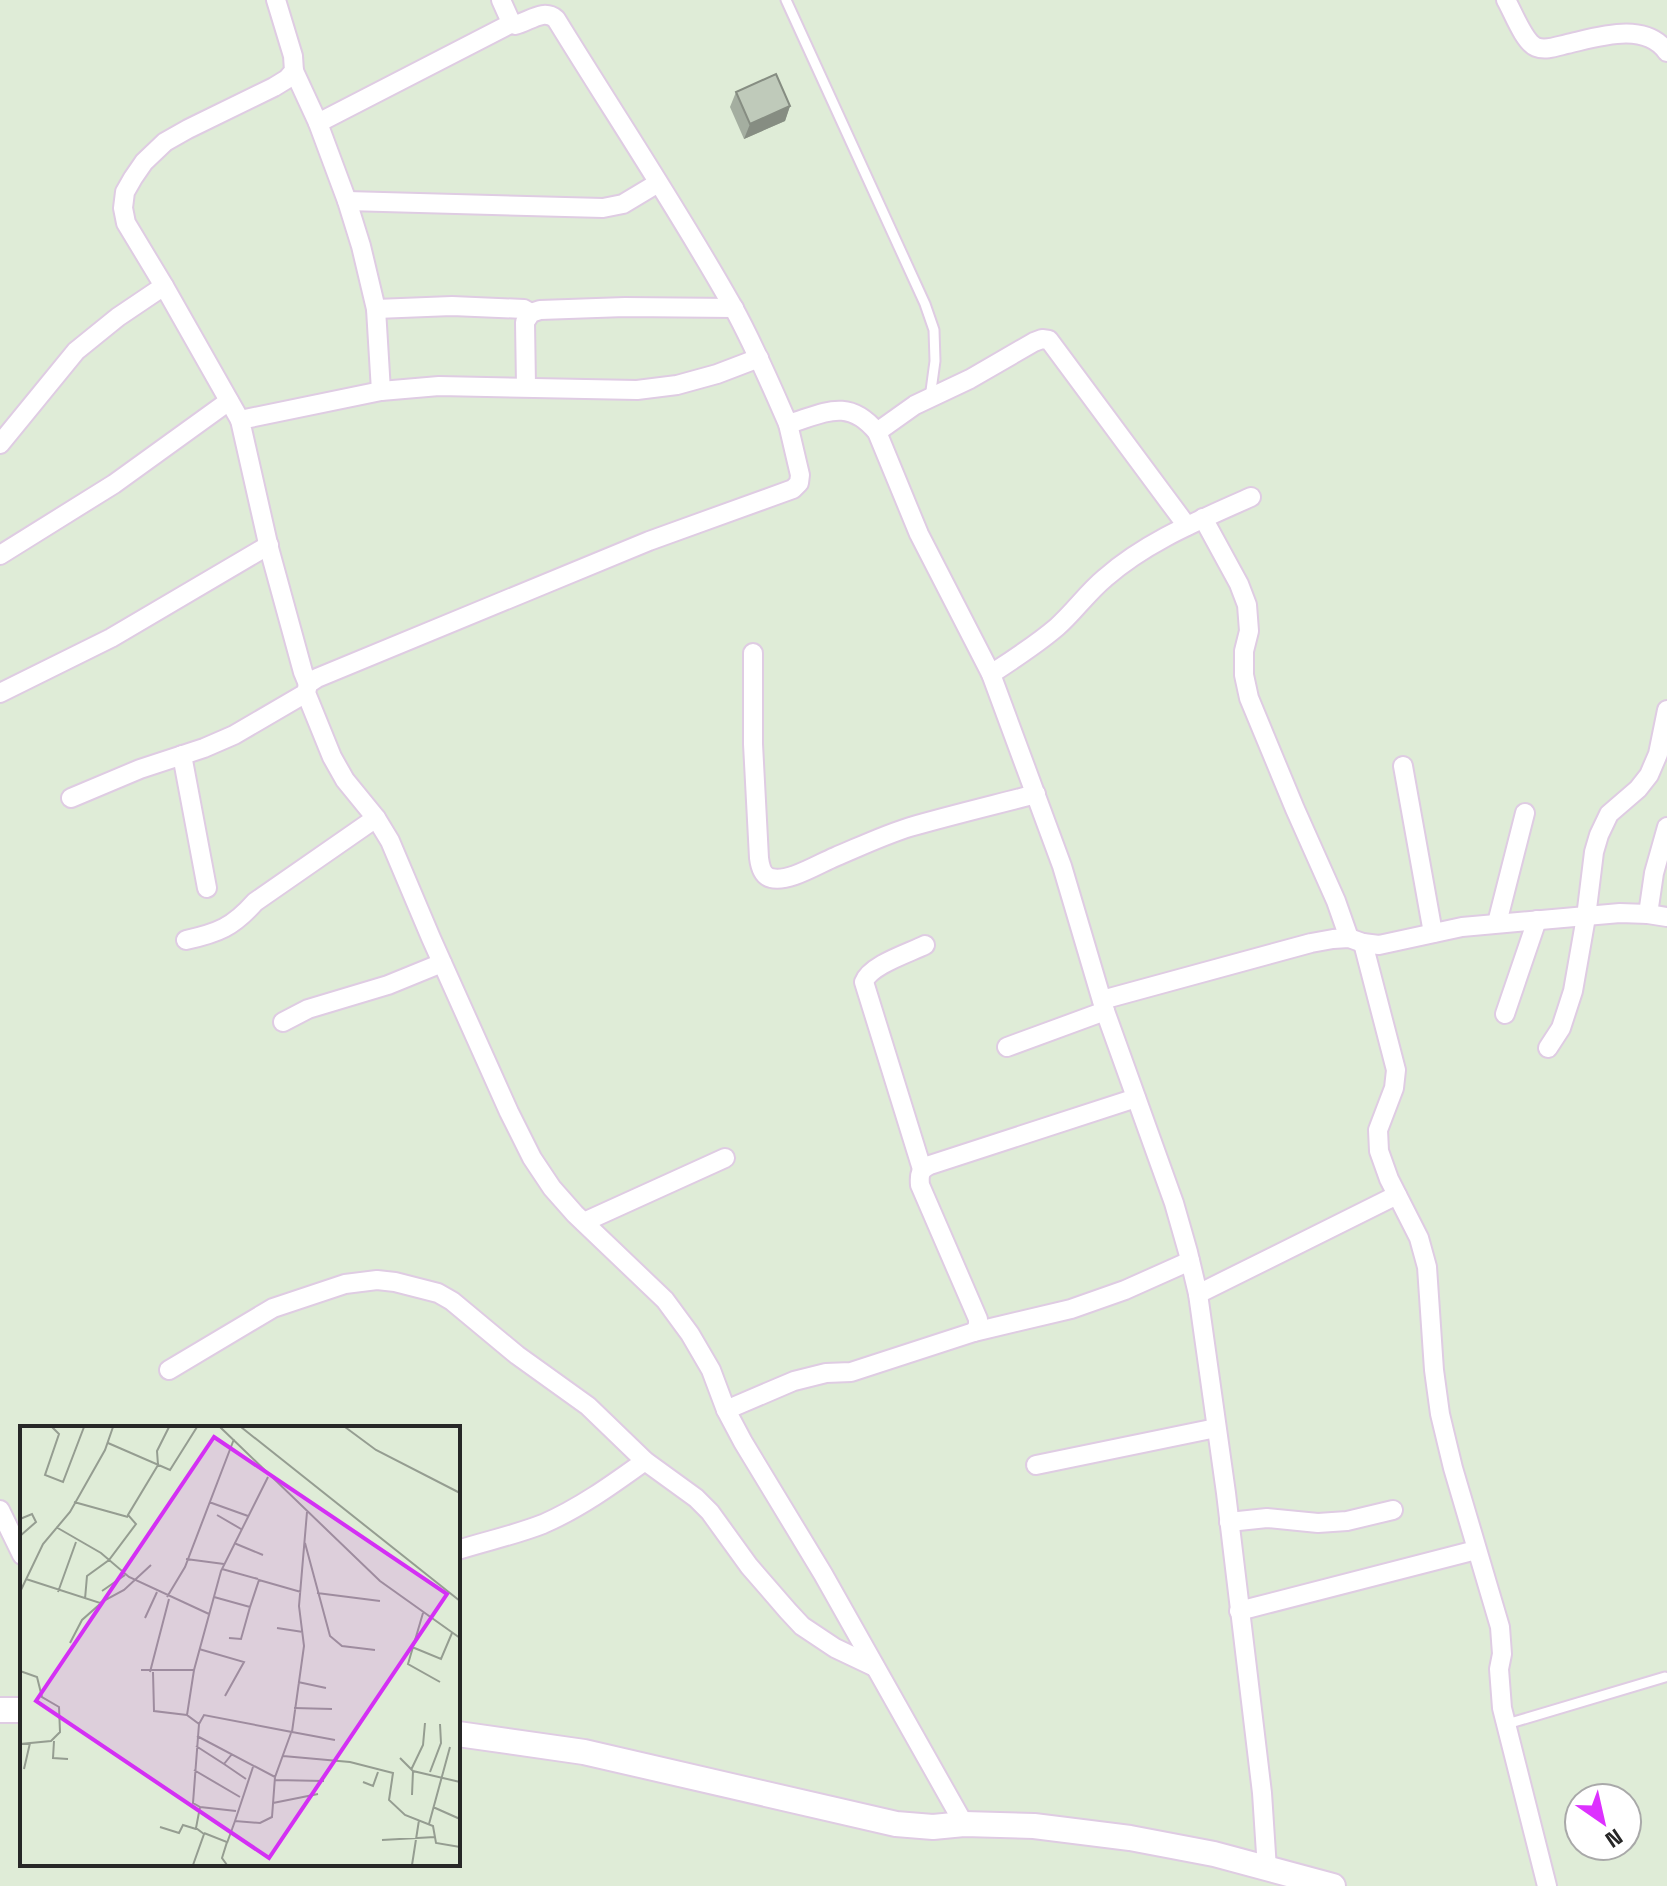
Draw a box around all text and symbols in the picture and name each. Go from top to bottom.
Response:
inset map [20,1426,460,1866]
north arrow [1563,1782,1643,1862]
text: N [1600,1823,1628,1854]

